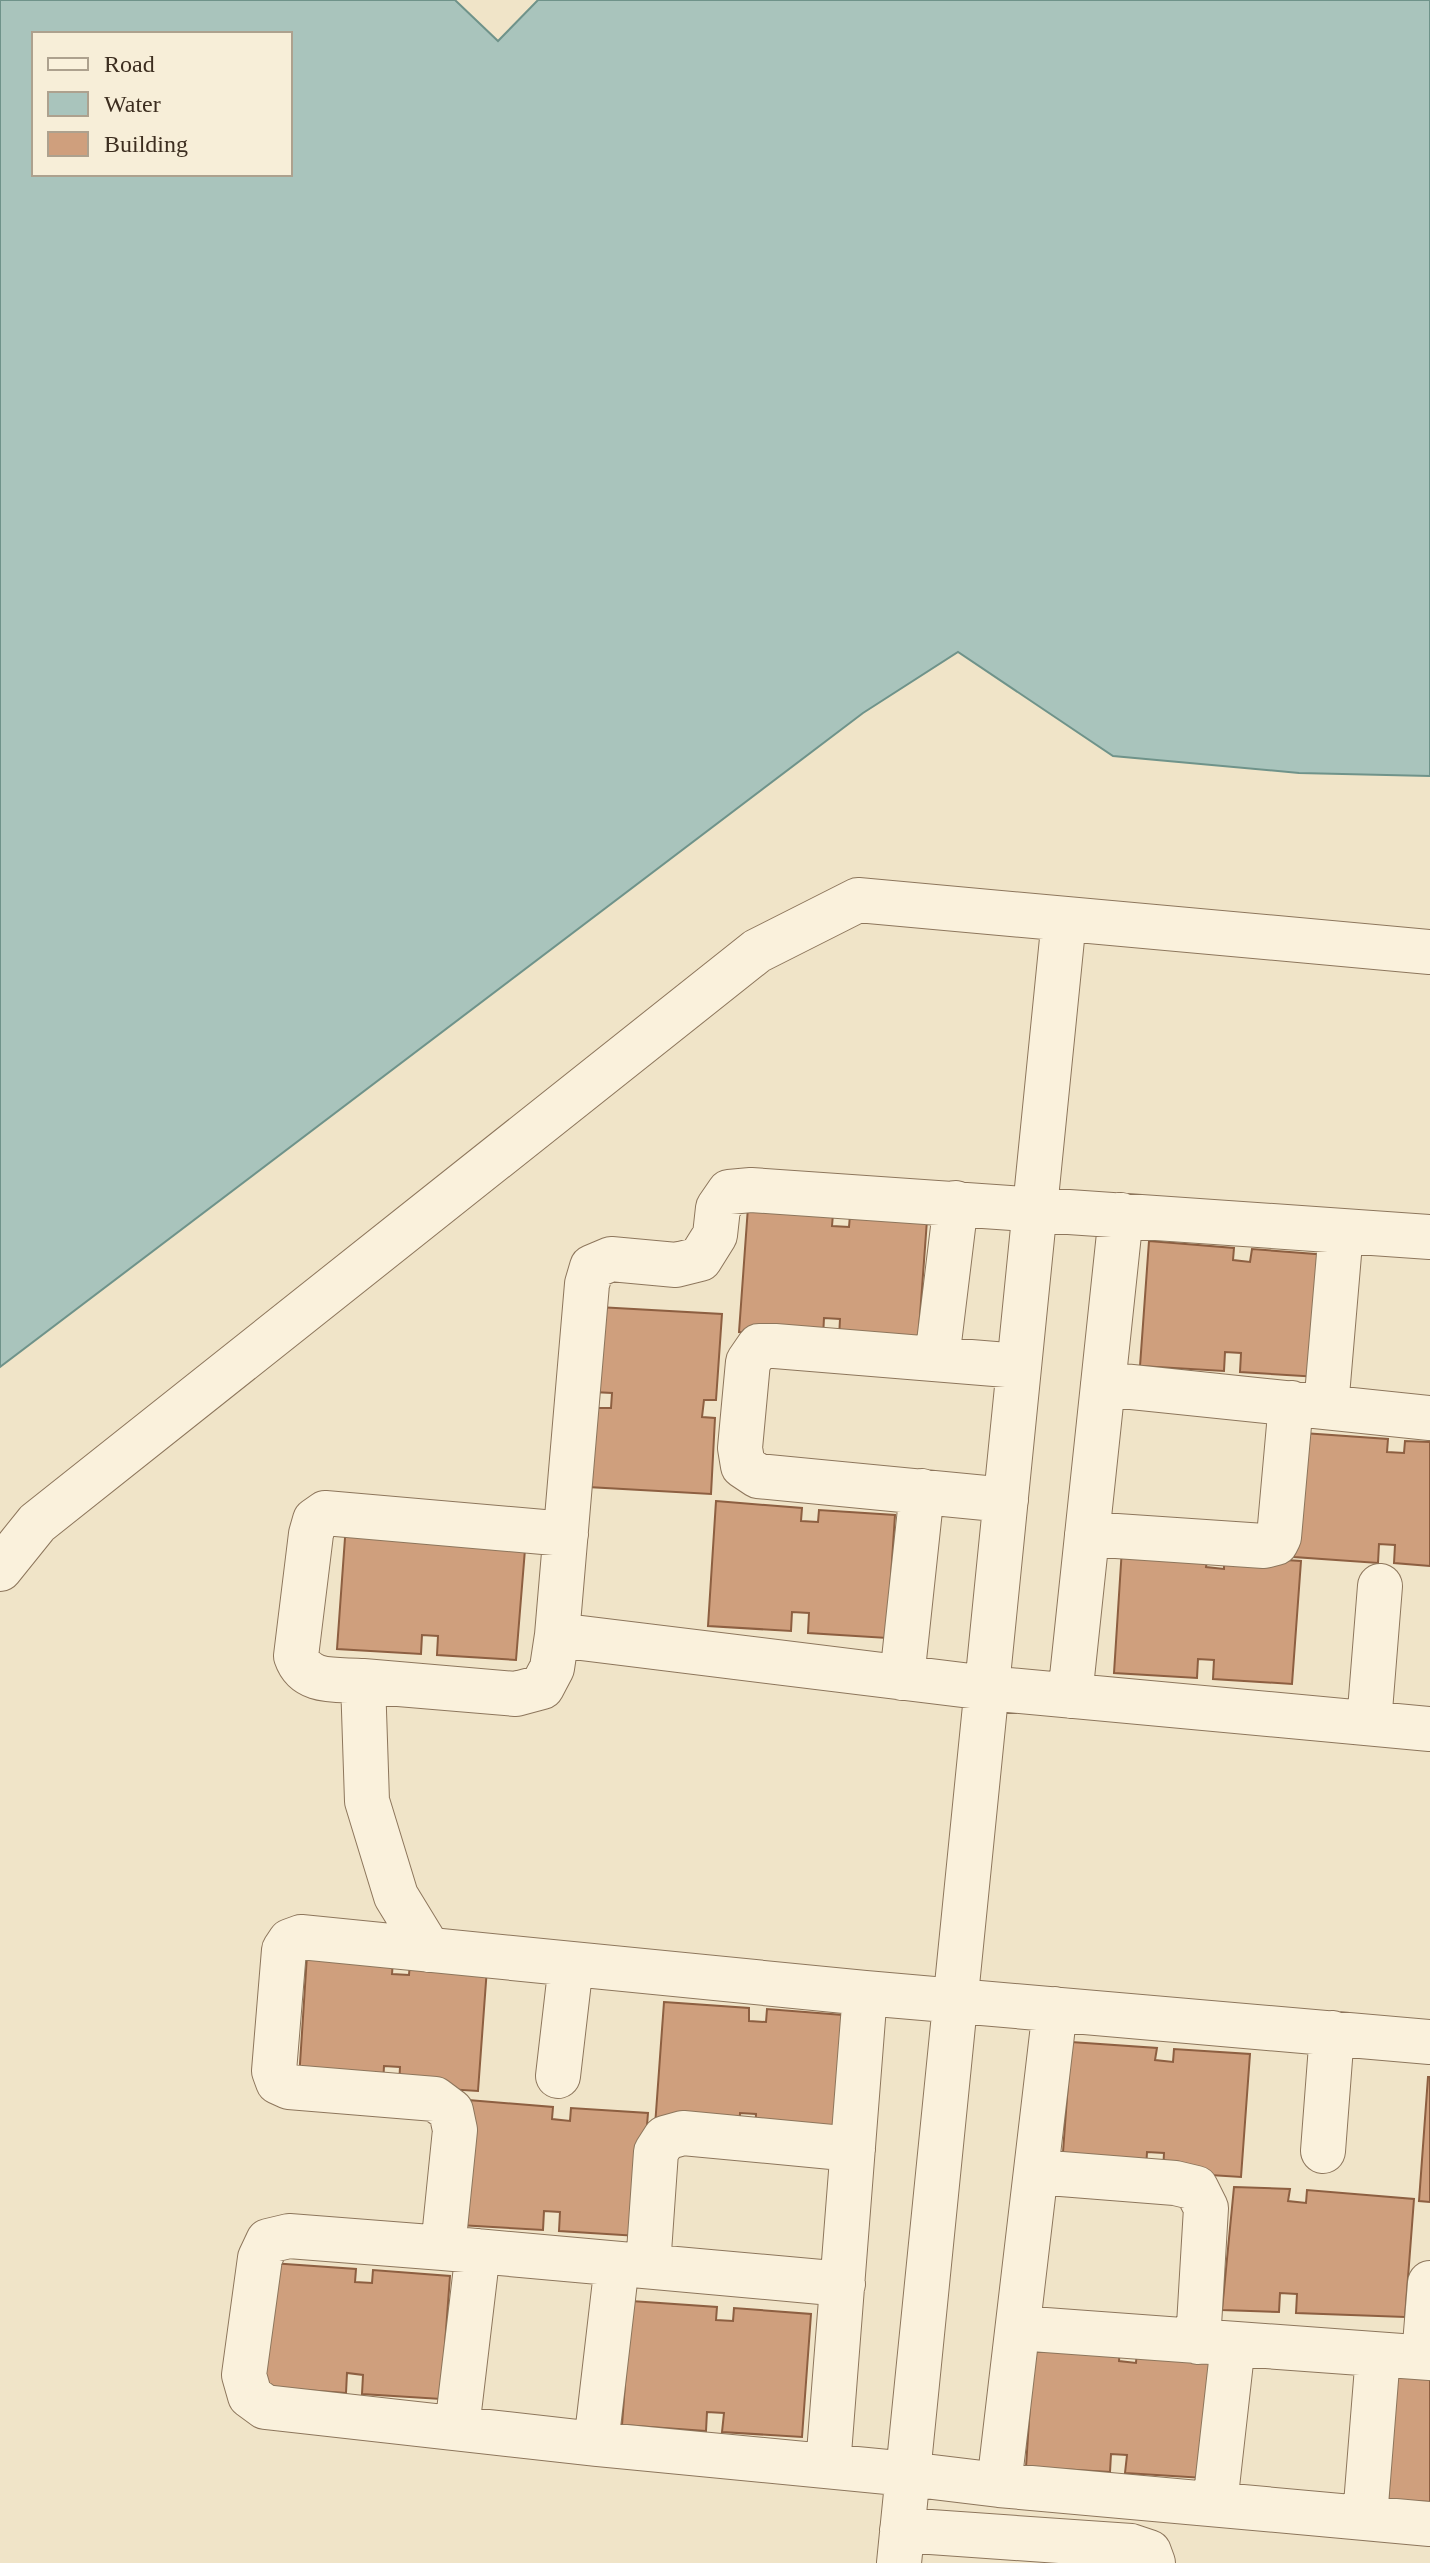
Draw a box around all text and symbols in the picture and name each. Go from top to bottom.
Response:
legend [32,32,292,176]
text: Road [104,51,155,77]
text: Water [104,91,161,117]
text: Building [104,131,188,157]

